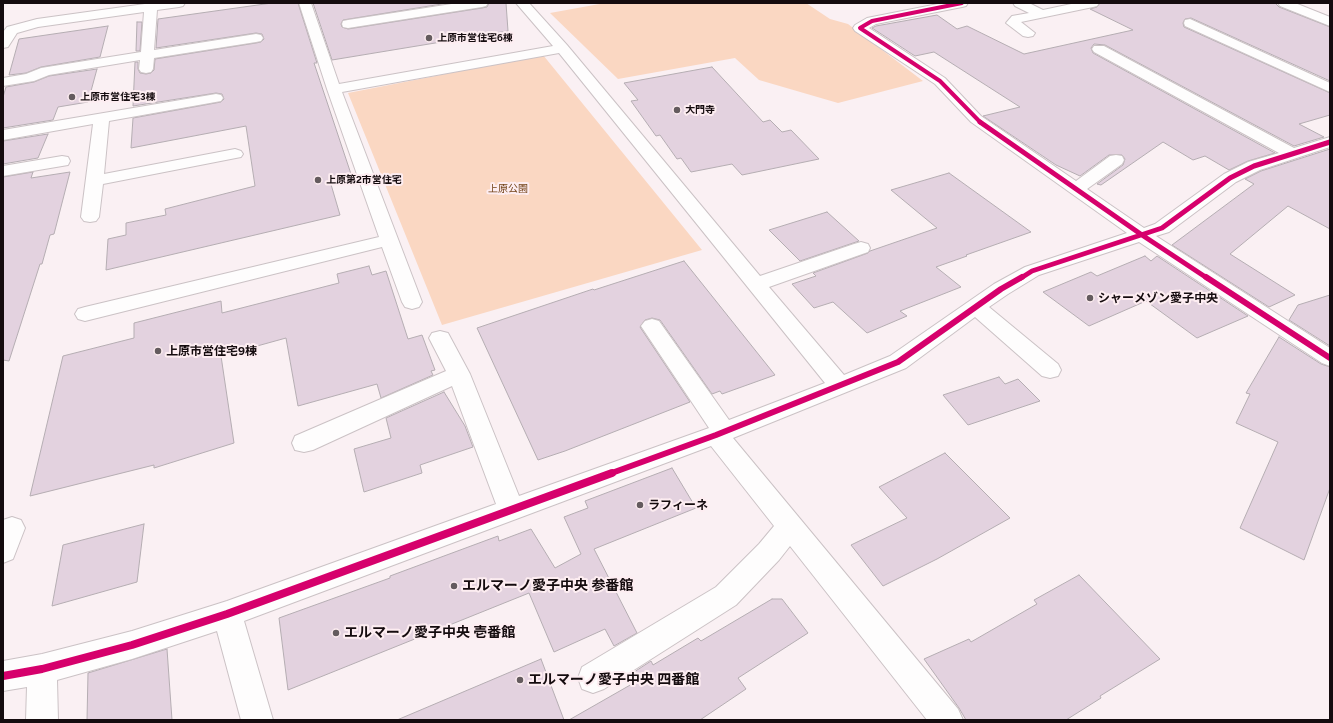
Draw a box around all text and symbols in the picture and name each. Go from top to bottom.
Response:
place label: 上原市営住宅6棟 [437,32,513,44]
marker: 上原市営住宅6棟 [424,33,434,43]
place label: 上原市営住宅3棟 [80,91,156,103]
marker: 上原市営住宅3棟 [67,92,77,102]
place label: 大門寺 [685,104,715,116]
marker: 大門寺 [672,105,682,115]
place label: 上原第2市営住宅 [326,174,402,186]
marker: 上原第2市営住宅 [313,175,323,185]
park label: 上原公園 [488,183,528,195]
place label: シャーメゾン愛子中央 [1098,291,1218,305]
marker: シャーメゾン愛子中央 [1085,293,1095,303]
place label: 上原市営住宅9棟 [166,344,257,358]
marker: 上原市営住宅9棟 [153,346,163,356]
place label: ラフィーネ [648,498,708,512]
marker: ラフィーネ [635,500,645,510]
place label: エルマーノ愛子中央 参番館 [462,578,633,594]
marker: エルマーノ愛子中央 参番館 [449,581,459,591]
place label: エルマーノ愛子中央 壱番館 [344,625,515,641]
marker: エルマーノ愛子中央 壱番館 [331,628,341,638]
place label: エルマーノ愛子中央 四番館 [528,672,699,688]
marker: エルマーノ愛子中央 四番館 [515,675,525,685]

